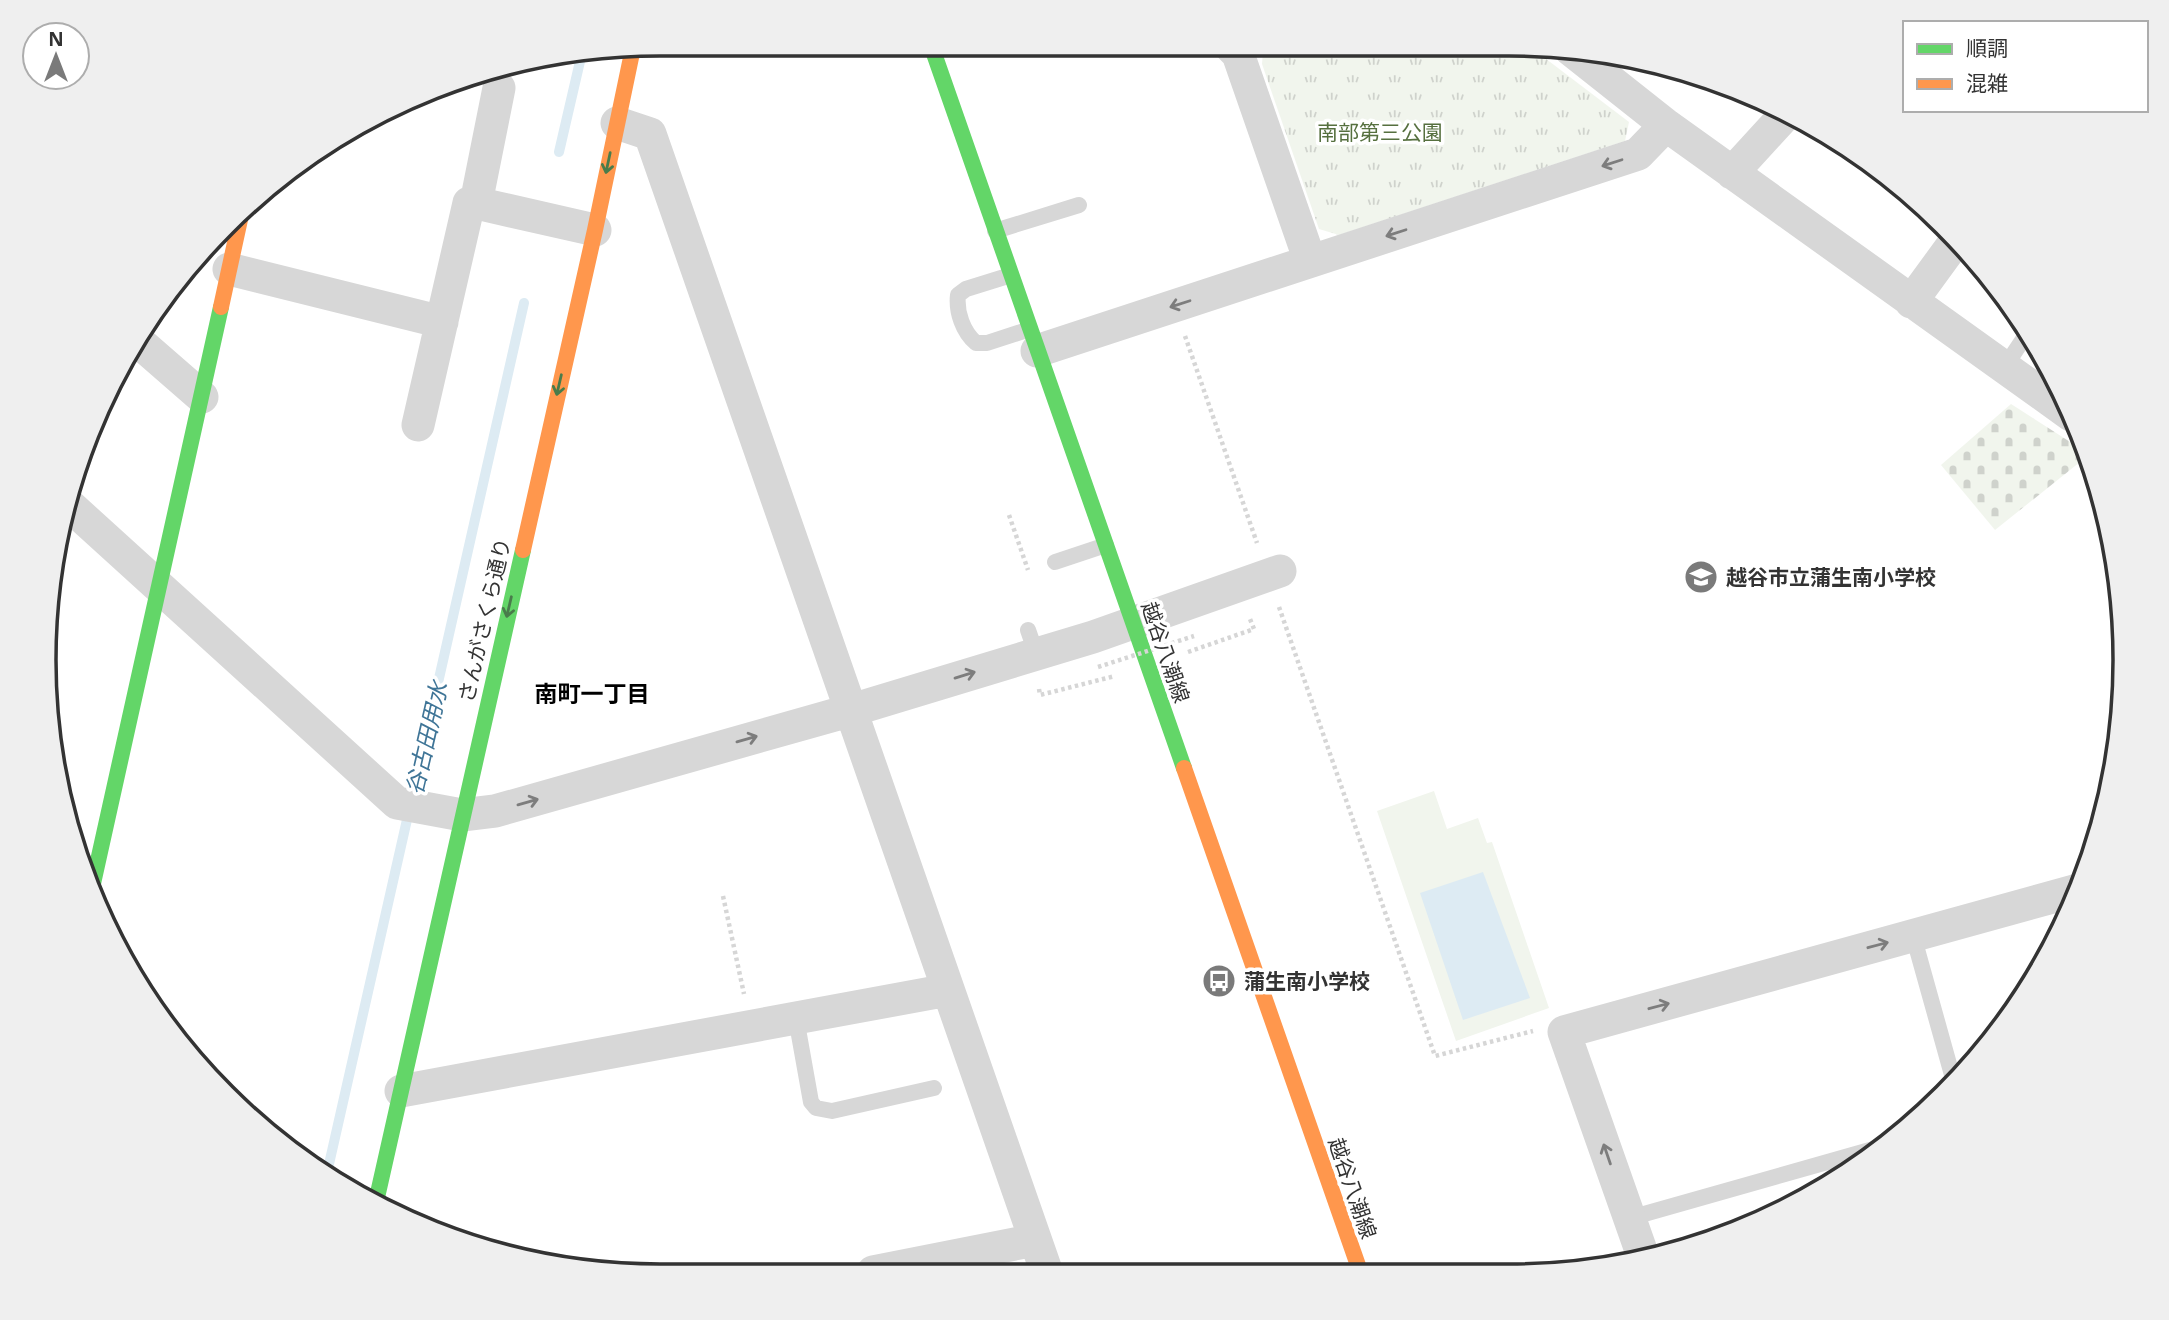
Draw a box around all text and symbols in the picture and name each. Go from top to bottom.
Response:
north arrow [21,21,91,91]
legend [1903,21,2148,112]
text: N [48,26,64,52]
text: 順調 [1966,34,2008,62]
text: 混雑 [1966,69,2008,97]
park label: 南部第三公園 [1317,118,1443,146]
one-way arrow [601,151,615,174]
one-way arrow [1601,157,1623,170]
one-way arrow [1385,228,1407,240]
one-way arrow [1169,299,1191,311]
one-way arrow [552,373,566,396]
street label: さんがさくら通り [451,535,517,705]
school or university icon: 越谷市立蒲生南小学校 [1682,558,1720,596]
place label: 越谷市立蒲生南小学校 [1726,563,1936,591]
one-way arrow [502,595,515,618]
street label: 越谷八潮線 [1136,598,1196,706]
one-way arrow [954,667,976,680]
water label: 谷古田用水 [397,675,455,798]
district label: 南町一丁目 [535,677,650,709]
one-way arrow [736,732,758,745]
one-way arrow [517,794,539,807]
one-way arrow [1867,937,1889,950]
bus stop icon: 蒲生南小学校 [1200,962,1238,1000]
place label: 蒲生南小学校 [1244,967,1370,995]
one-way arrow [1648,998,1670,1011]
street label: 越谷八潮線 [1323,1134,1383,1242]
one-way arrow [1600,1143,1612,1165]

